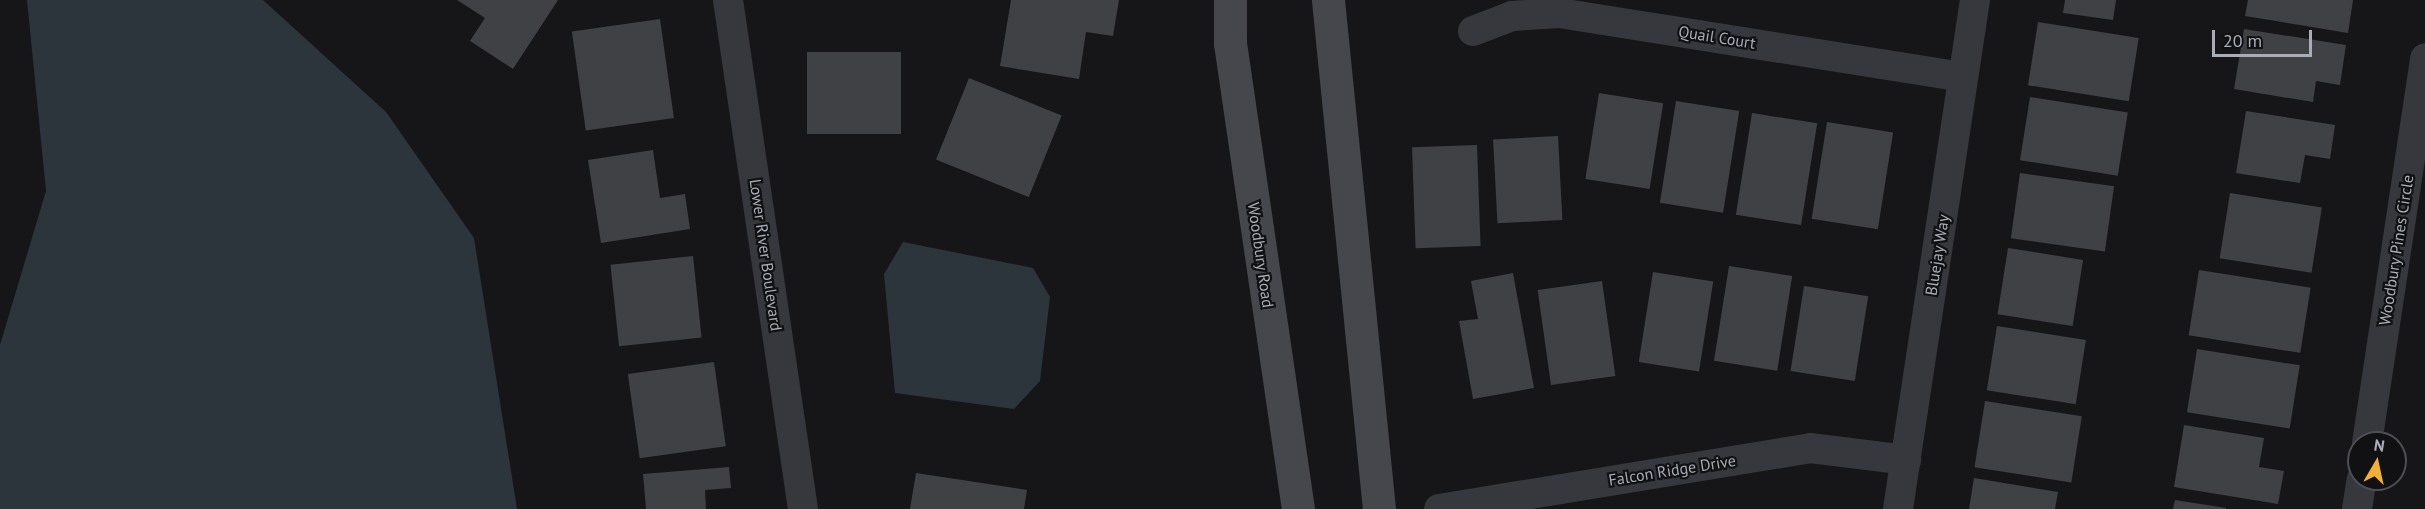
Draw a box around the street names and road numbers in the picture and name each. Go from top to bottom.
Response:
street label: Quail Court [1677,21,1757,53]
street label: Woodbury Pines Circle [2375,173,2417,327]
street label: Lower River Boulevard [746,178,786,332]
street label: Woodbury Road [1244,201,1278,309]
street label: Bluejay Way [1921,213,1953,297]
street label: Falcon Ridge Drive [1607,450,1737,490]

